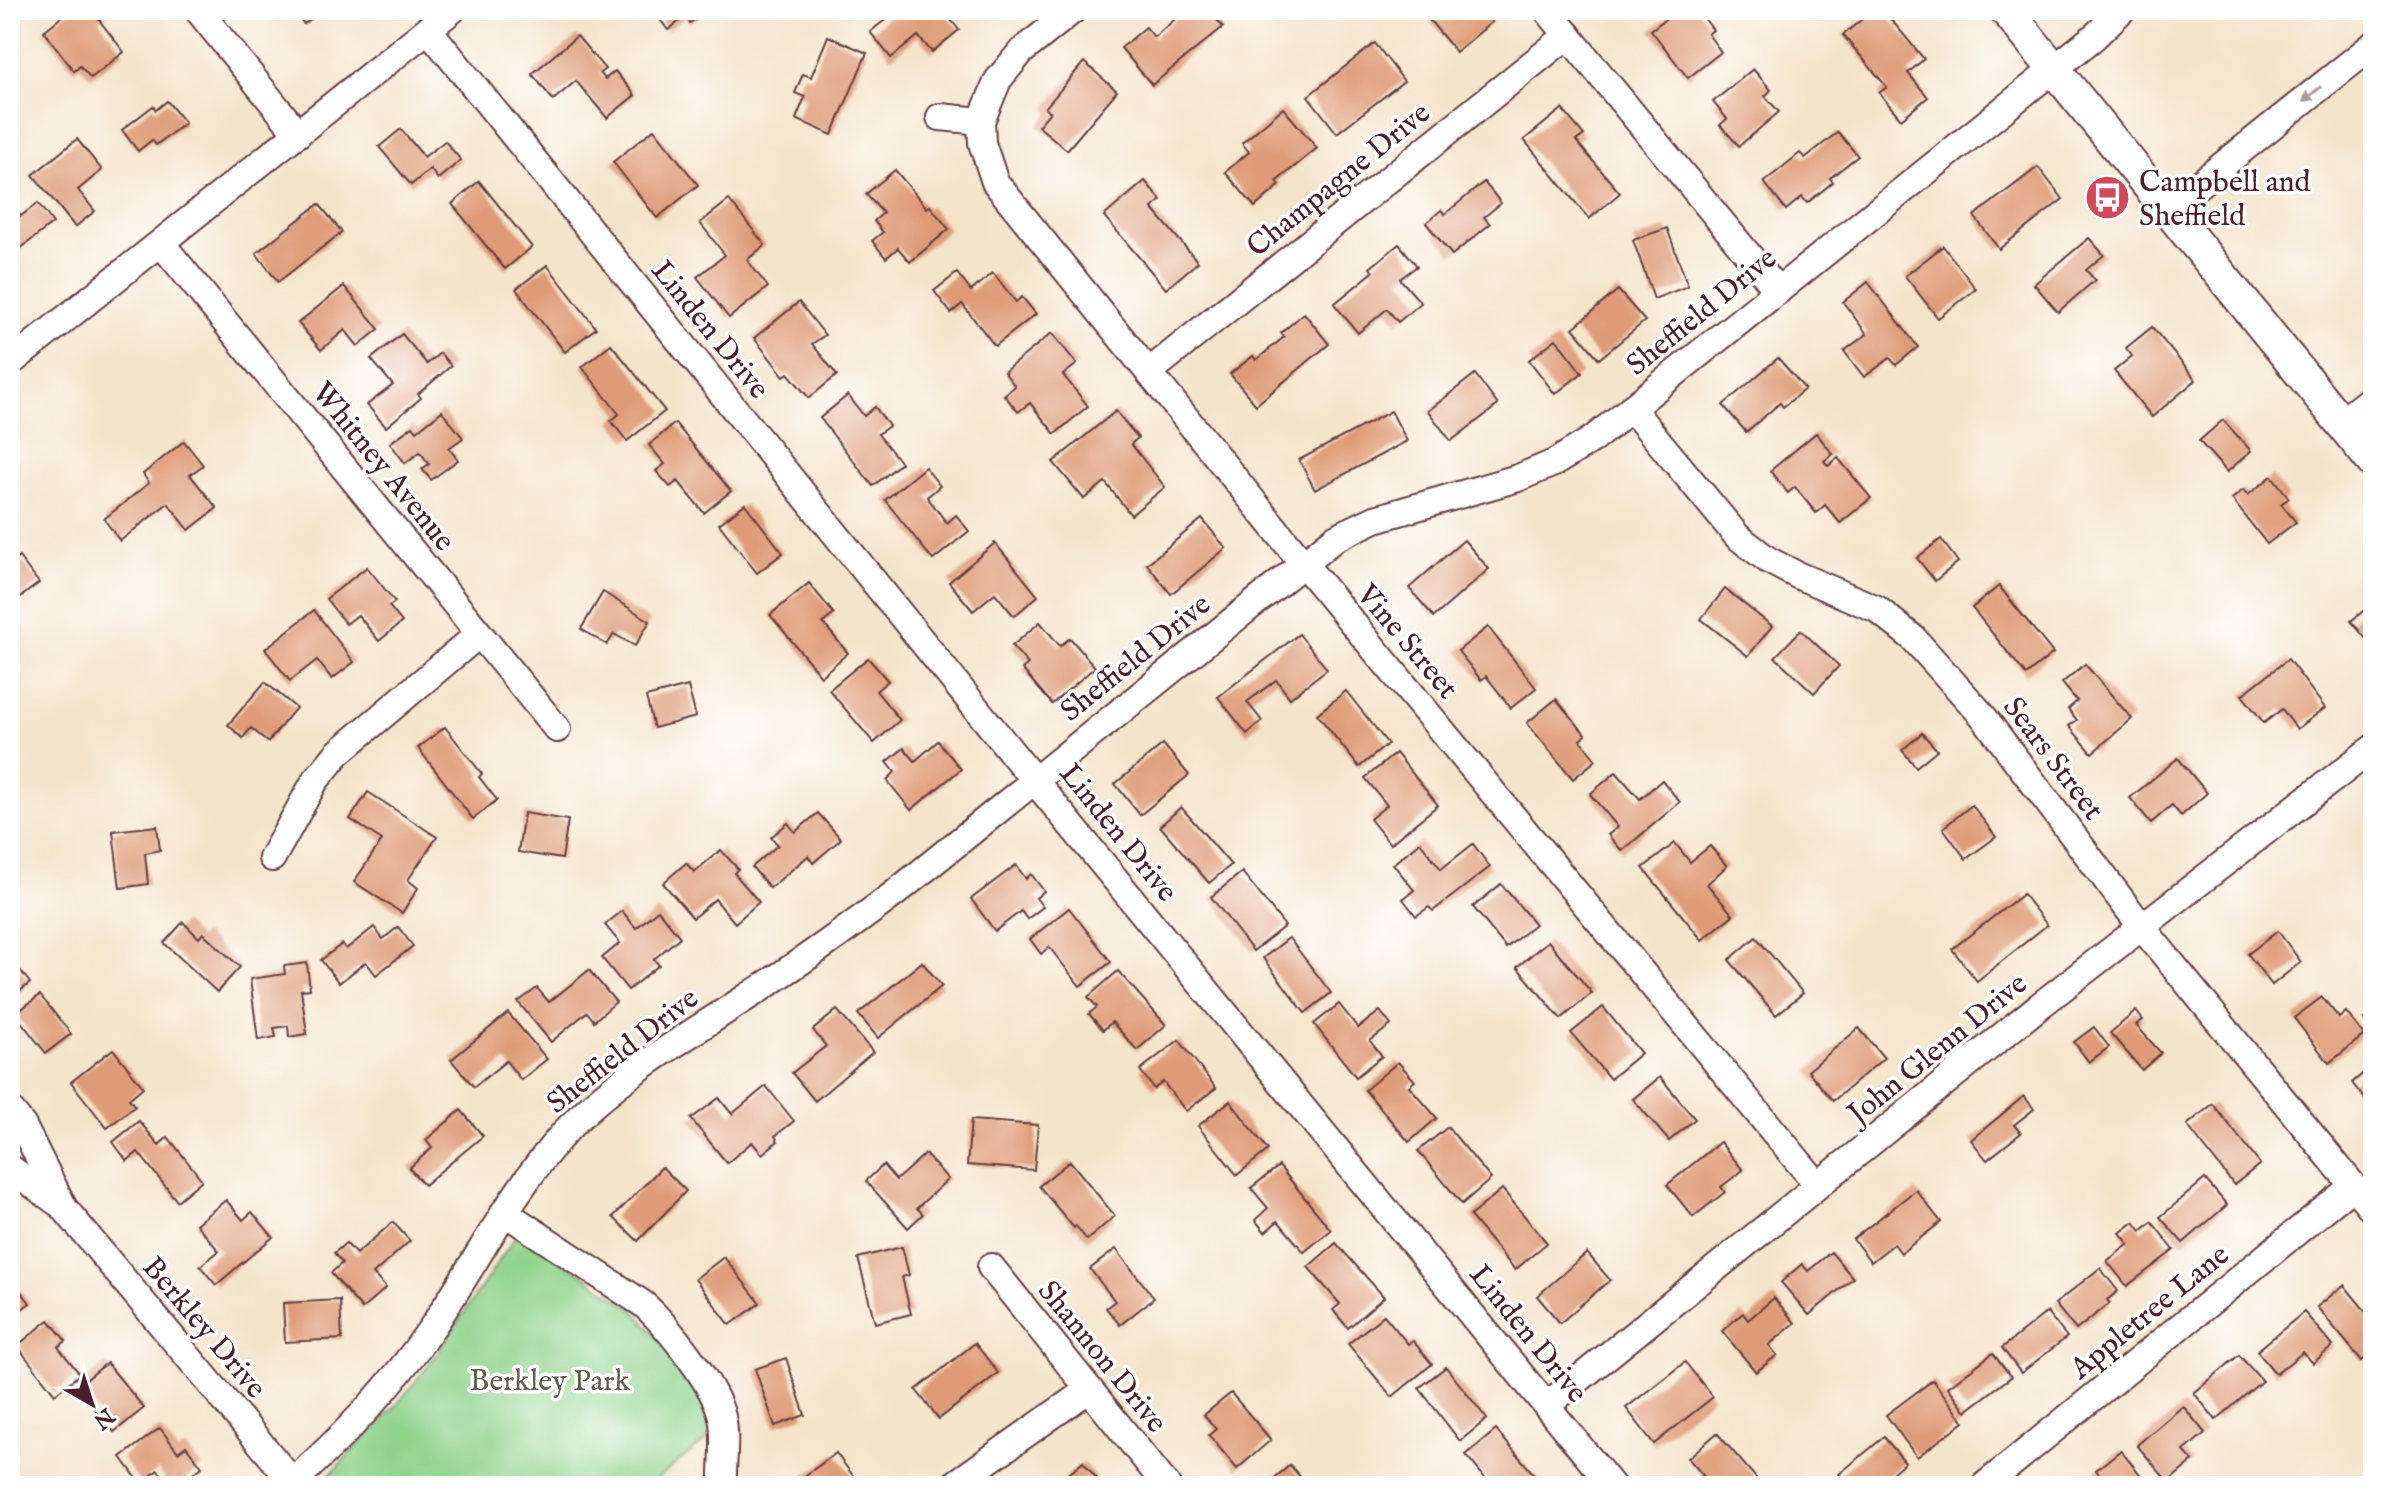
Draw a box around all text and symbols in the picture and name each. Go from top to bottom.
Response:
one-way arrow [2302,85,2322,101]
street label: Champagne Drive [1240,95,1439,266]
place label: Campbell and Sheffield [2139,164,2312,236]
bus stop icon: Campbell and Sheffield [2084,174,2132,222]
street label: Sheffield Drive [1619,240,1785,385]
street label: Linden Drive [642,253,777,407]
street label: Whitney Avenue [303,375,462,560]
street label: Vine Street [1347,576,1466,708]
street label: Sheffield Drive [1053,586,1219,731]
street label: Sears Street [1994,690,2111,828]
street label: Linden Drive [1050,756,1185,910]
street label: John Glenn Drive [1838,966,2036,1135]
street label: Sheffield Drive [540,980,707,1123]
street label: Appletree Lane [2062,1237,2238,1389]
street label: Berkley Drive [133,1250,274,1407]
street label: Linden Drive [1460,1257,1595,1411]
street label: Shannon Drive [1029,1274,1174,1441]
park label: Berkley Park [470,1363,631,1401]
north arrow [52,1364,132,1444]
text: N [87,1400,120,1435]

